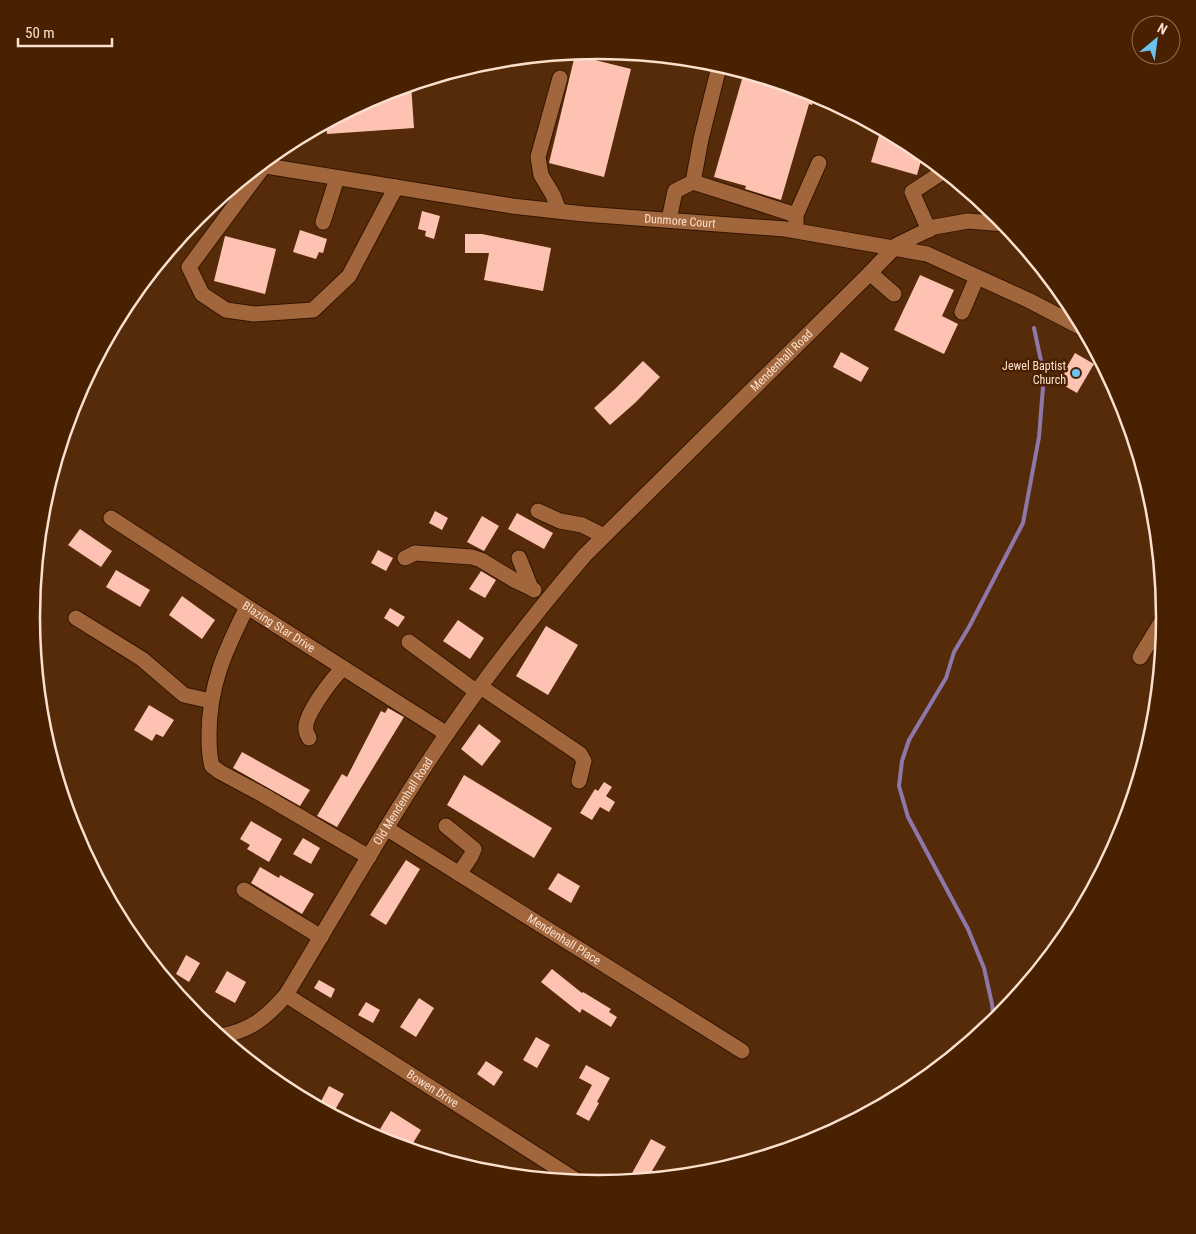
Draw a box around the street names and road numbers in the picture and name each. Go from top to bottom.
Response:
street label: Dunmore Court [644,212,717,231]
street label: Mendenhall Road [748,327,816,394]
street label: Blazing Star Drive [240,599,318,655]
street label: Old Mendenhall Road [370,755,436,848]
street label: Mendenhall Place [525,911,604,968]
street label: Bowen Drive [404,1067,461,1110]

